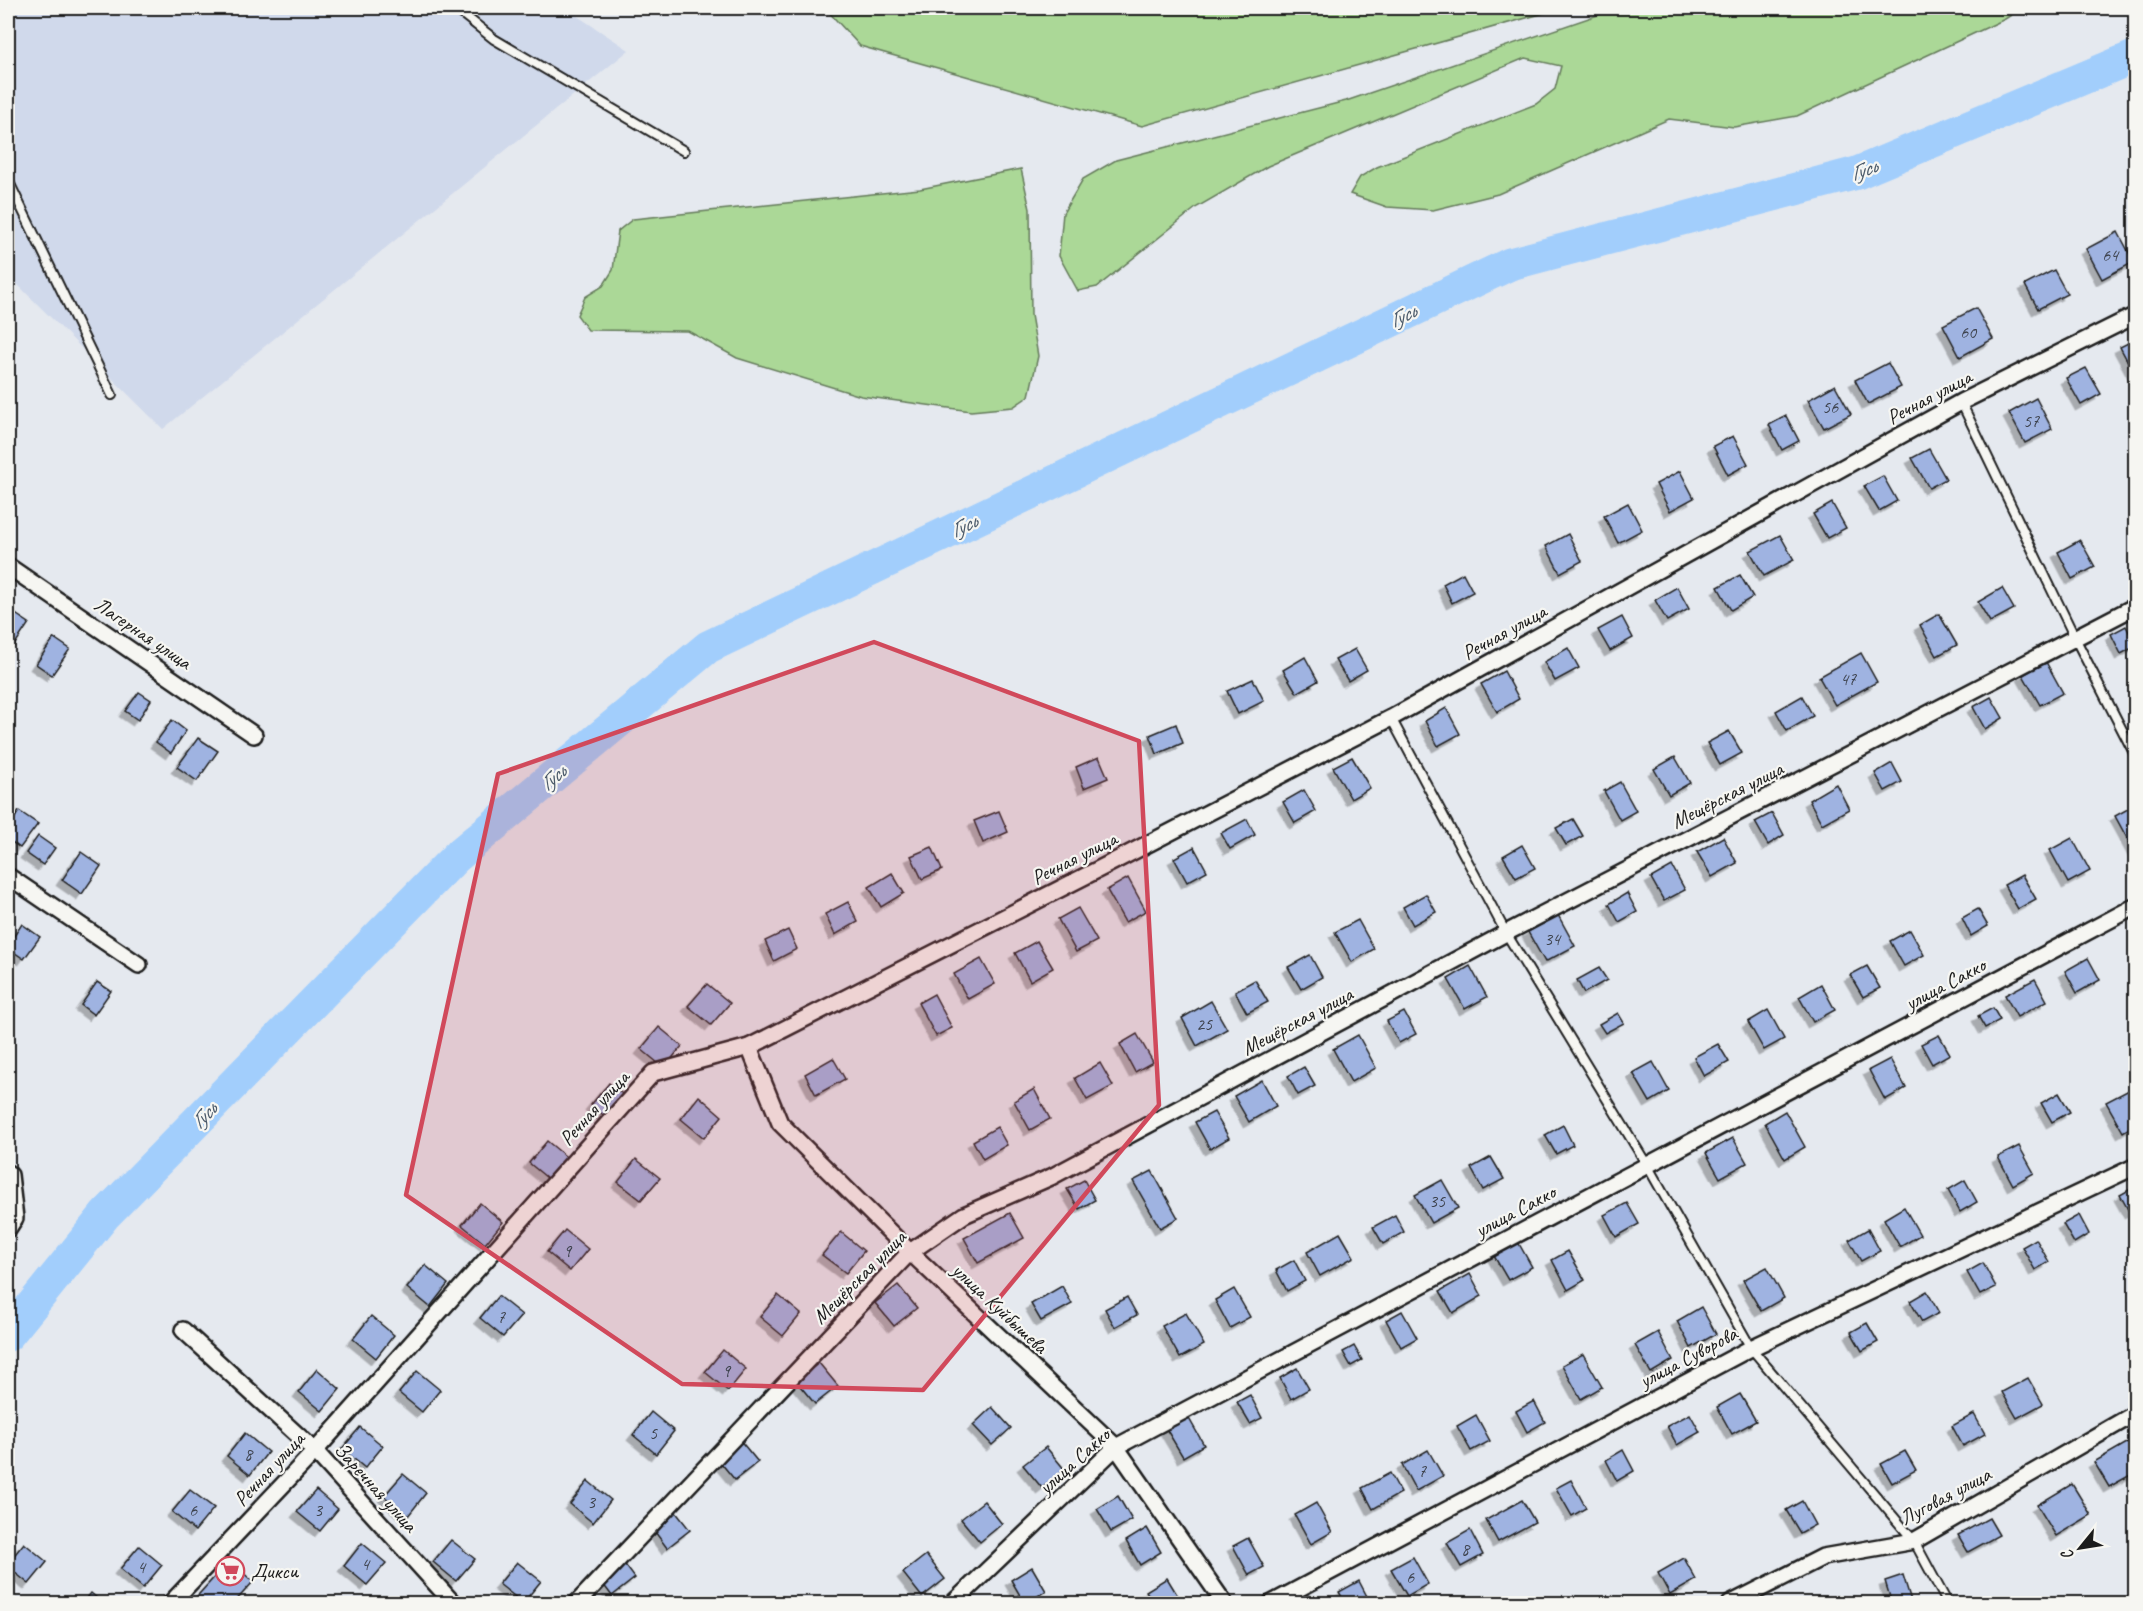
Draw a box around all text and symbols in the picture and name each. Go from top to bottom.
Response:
water label: Гусь [1846,151,1883,188]
house number: 64 [2102,244,2120,266]
water label: Гусь [1384,296,1423,334]
house number: 60 [1960,321,1978,343]
street label: Речная улица [1882,363,1978,430]
house number: 56 [1822,396,1839,418]
house number: 57 [2023,410,2040,432]
water label: Гусь [945,506,984,544]
street label: Лагерная улица [89,591,198,676]
street label: Речная улица [1457,597,1553,666]
house number: 47 [1840,668,1857,690]
street label: Мещёрская улица [1667,755,1789,834]
water label: Гусь [533,757,574,797]
street label: Речная улица [1027,824,1123,891]
house number: 34 [1544,928,1562,950]
street label: улица Сакко [1898,951,1992,1017]
street label: Мещёрская улица [1237,980,1358,1061]
house number: 25 [1196,1013,1213,1035]
street label: Речная улица [553,1063,636,1151]
water label: Гусь [184,1094,225,1135]
street label: улица Сакко [1468,1178,1562,1244]
house number: 35 [1429,1190,1446,1212]
street label: Мещёрская улица [807,1224,912,1329]
house number: 9 [563,1240,573,1262]
street label: улица Куйбышева [945,1256,1054,1360]
house number: 7 [497,1306,506,1328]
street label: улица Суворова [1633,1320,1743,1395]
house number: 9 [722,1360,732,1382]
street label: улица Сакко [1031,1420,1117,1501]
house number: 5 [649,1422,658,1444]
street label: Речная улица [228,1425,312,1512]
street label: Заречная улица [329,1437,424,1539]
house number: 8 [244,1443,254,1465]
house number: 7 [1418,1460,1427,1482]
street label: Луговая улица [1895,1460,1997,1531]
house number: 3 [587,1491,597,1513]
house number: 6 [189,1499,198,1521]
house number: 3 [314,1499,324,1521]
north arrow [2050,1518,2110,1578]
house number: 8 [1461,1538,1471,1560]
text: С [2056,1545,2079,1563]
house number: 4 [361,1553,371,1575]
supermarket icon: Дикси [214,1555,246,1587]
house number: 4 [137,1556,147,1578]
place label: Дикси [251,1558,300,1584]
house number: 6 [1406,1566,1415,1588]

